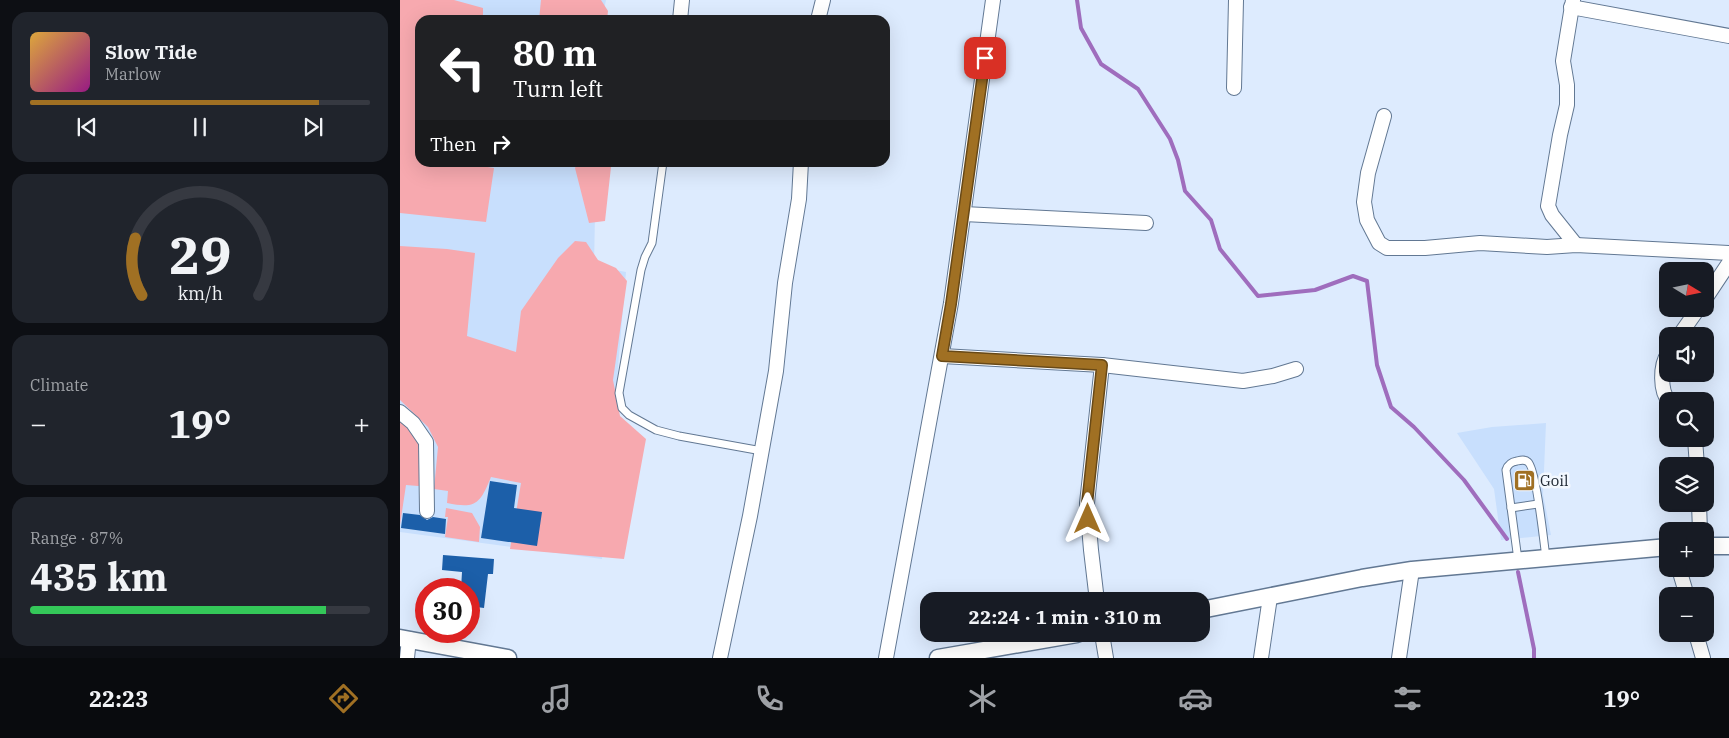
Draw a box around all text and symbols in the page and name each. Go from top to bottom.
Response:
text: 80 m [513,30,597,76]
icon: left [430,35,495,100]
pin [964,37,1006,79]
text: Slow Tide [105,40,197,64]
icon: arrive [971,44,999,72]
text: Marlow [105,64,161,84]
text: Turn left [513,74,603,103]
icon: previous [73,113,101,141]
icon: pause [186,113,214,141]
icon: next [299,113,327,141]
icon: right [487,130,515,158]
text: Then [430,132,477,156]
text: 29 [169,221,231,288]
north arrow [1659,262,1714,318]
map controls [1659,262,1714,642]
text: km/h [177,282,223,305]
button: sound [1659,327,1714,382]
text: Climate [30,375,88,395]
button: search [1659,392,1714,447]
text: 19° [168,399,232,448]
text: − [30,405,47,442]
text: + [353,405,370,442]
button: layers [1659,457,1714,512]
fuel station icon: Goil [1512,468,1536,492]
place label: Goil [1540,471,1569,490]
position arrow [1061,492,1113,544]
button: + [1659,522,1714,577]
text: Range · 87% [30,528,123,548]
text: 435 km [30,552,168,601]
speed limit sign: 30 [415,578,480,643]
button: − [1659,587,1714,642]
text: 22:24 · 1 min · 310 m [969,605,1161,629]
icon: directions [326,681,361,716]
icon: music [539,681,574,716]
icon: phone [752,681,787,716]
icon: climate [965,681,1000,716]
icon: car [1178,681,1213,716]
icon: filters [1390,681,1425,716]
text: 22:23 [89,684,148,713]
text: 19° [1603,684,1640,713]

